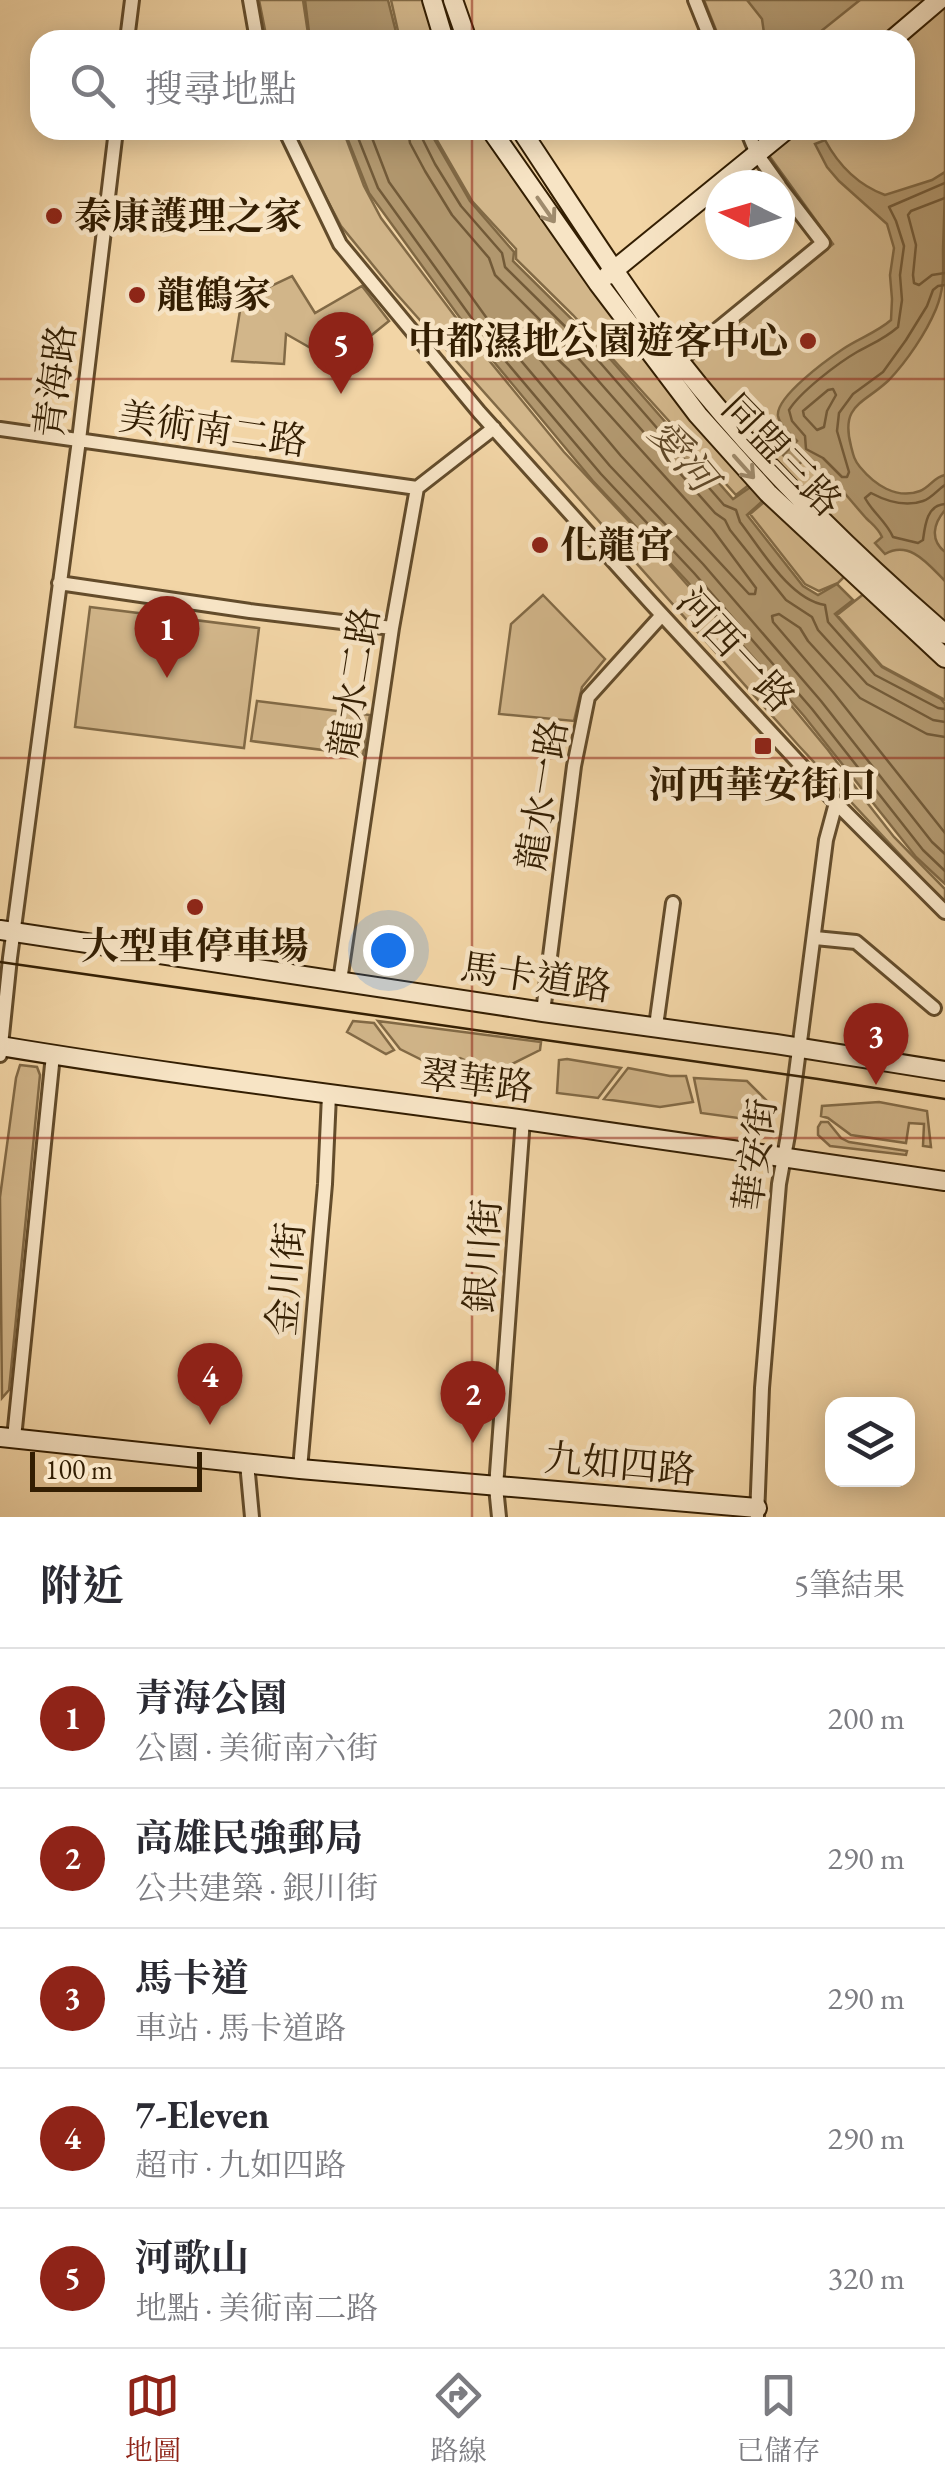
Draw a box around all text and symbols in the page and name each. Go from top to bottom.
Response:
search box [30,30,915,140]
icon: search [65,58,120,113]
text: 搜尋地點 [145,64,297,113]
north arrow [705,170,795,260]
place label: 泰康護理之家 [74,191,302,240]
one-way arrow [536,196,557,223]
marker: 泰康護理之家 [43,205,65,227]
place label: 龍鶴家 [157,270,271,319]
marker: 龍鶴家 [126,284,148,306]
pin: 5 [308,312,374,394]
place label: 中都濕地公園遊客中心 [408,316,788,365]
street label: 青海路 [23,321,86,441]
marker: 中都濕地公園遊客中心 [797,330,819,352]
street label: 同盟三路 [712,383,853,526]
street label: 美術南二路 [116,391,311,466]
water label: 愛河 [637,408,732,507]
one-way arrow [733,454,756,479]
place label: 化龍宮 [560,520,674,569]
marker: 化龍宮 [529,534,551,556]
street label: 河西一路 [667,577,806,722]
pin: 1 [134,596,200,678]
street label: 龍水二路 [317,603,390,761]
street label: 龍水一路 [505,716,578,874]
marker: 河西華安街口 [752,735,774,757]
place label: 河西華安街口 [649,760,877,809]
marker: 大型車停車場 [184,896,206,918]
place label: 大型車停車場 [81,921,309,970]
your location [363,925,414,976]
street label: 馬卡道路 [457,942,615,1011]
pin: 3 [844,1002,908,1085]
street label: 翠華路 [417,1049,537,1112]
street label: 華安街 [722,1095,787,1215]
street label: 銀川街 [454,1197,511,1315]
street label: 金川街 [256,1220,315,1338]
pin: 4 [178,1342,242,1425]
pin: 2 [440,1360,506,1443]
map controls [825,1397,915,1487]
button: layers [825,1397,915,1487]
street label: 九如四路 [542,1432,698,1495]
scale bar [30,1447,202,1492]
text: 100 m [45,1451,113,1487]
text: 附近 [40,1558,124,1613]
text: 5筆結果 [794,1564,905,1606]
text: 青海公園 [135,1673,287,1722]
text: 1 [64,1697,81,1739]
text: 200 m [828,1697,905,1739]
text: 公園 · 美術南六街 [135,1727,378,1769]
text: 高雄民強郵局 [135,1813,363,1862]
text: 2 [64,1837,81,1879]
text: 290 m [828,1837,905,1879]
text: 公共建築 · 銀川街 [135,1867,378,1909]
text: 馬卡道 [135,1953,249,2002]
text: 3 [64,1977,81,2019]
text: 290 m [828,1977,905,2019]
text: 車站 · 馬卡道路 [135,2007,346,2049]
text: 7-Eleven [135,2090,270,2139]
text: 4 [64,2117,81,2159]
text: 290 m [828,2117,905,2159]
text: 超市 · 九如四路 [135,2144,346,2186]
text: 河歌山 [135,2233,249,2282]
text: 5 [64,2257,81,2299]
text: 320 m [828,2257,905,2299]
text: 地點 · 美術南二路 [135,2287,378,2329]
tab: 地圖 [125,2368,181,2468]
tab: 路線 [430,2368,486,2468]
tab: 已儲存 [736,2368,820,2468]

